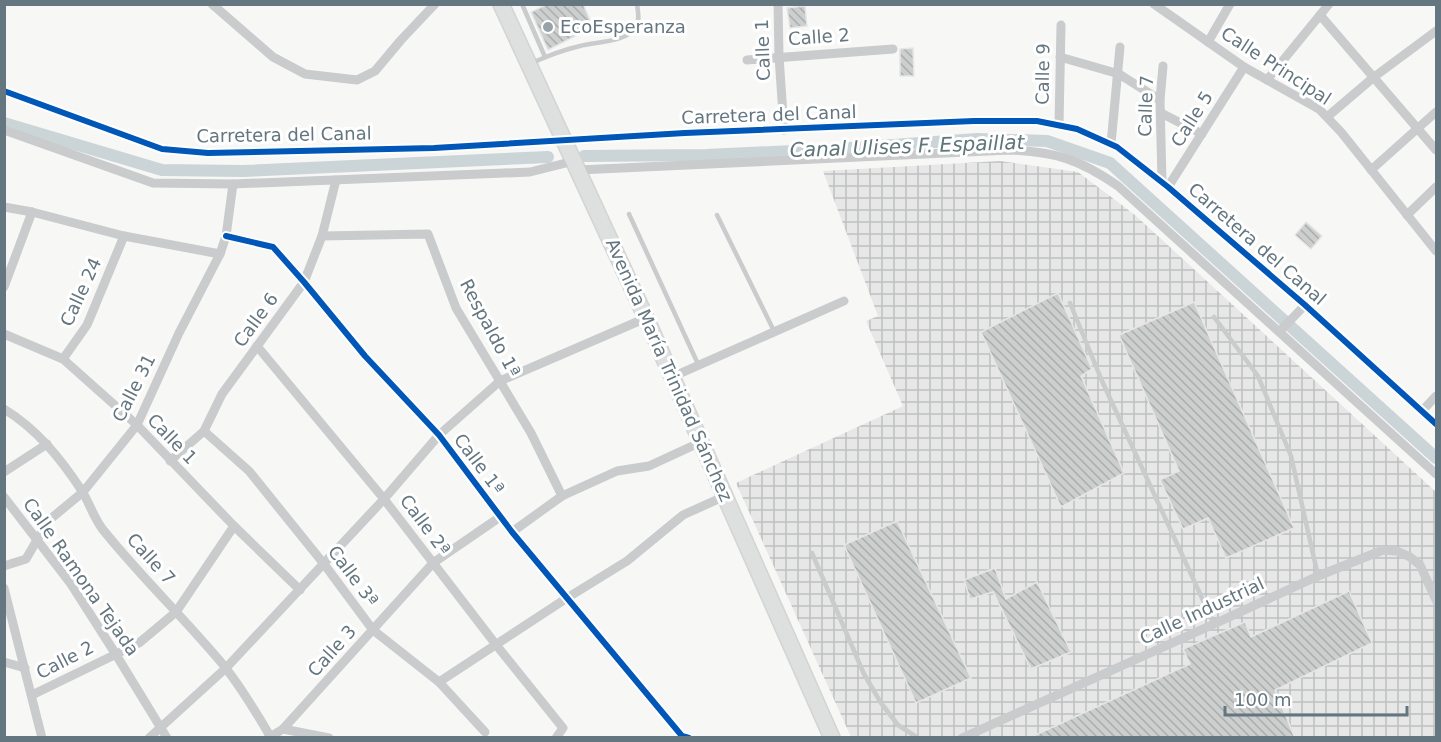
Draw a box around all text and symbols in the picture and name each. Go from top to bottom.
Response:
place label: EcoEsperanza [560,16,686,37]
street label: Calle 1 [751,19,774,81]
marker: EcoEsperanza [541,20,555,34]
street label: Calle Principal [1217,22,1335,109]
street label: Calle 2 [787,24,851,49]
street label: Calle 9 [1031,43,1054,105]
street label: Calle 7 [1134,75,1157,137]
street label: Calle 5 [1166,87,1217,151]
street label: Carretera del Canal [681,101,857,128]
street label: Carretera del Canal [196,122,372,147]
water label: Canal Ulises F. Espaillat [789,130,1026,162]
street label: Carretera del Canal [1184,178,1330,309]
street label: Avenida María Trinidad Sánchez [602,235,737,505]
street label: Calle 24 [56,254,106,329]
street label: Respaldo 1ª [456,275,525,380]
street label: Calle 6 [229,289,282,351]
street label: Calle 31 [108,350,160,425]
street label: Calle 1 [143,409,201,468]
street label: Calle 1ª [450,429,509,498]
street label: Calle 2ª [396,490,455,559]
street label: Calle Ramona Tejada [19,494,144,660]
street label: Calle 7 [123,529,180,589]
street label: Calle 3ª [324,541,383,610]
street label: Calle Industrial [1136,573,1267,649]
street label: Calle 3 [303,621,360,681]
street label: Calle 2 [32,636,97,683]
scale bar [1225,679,1406,717]
text: 100 m [1234,689,1292,710]

